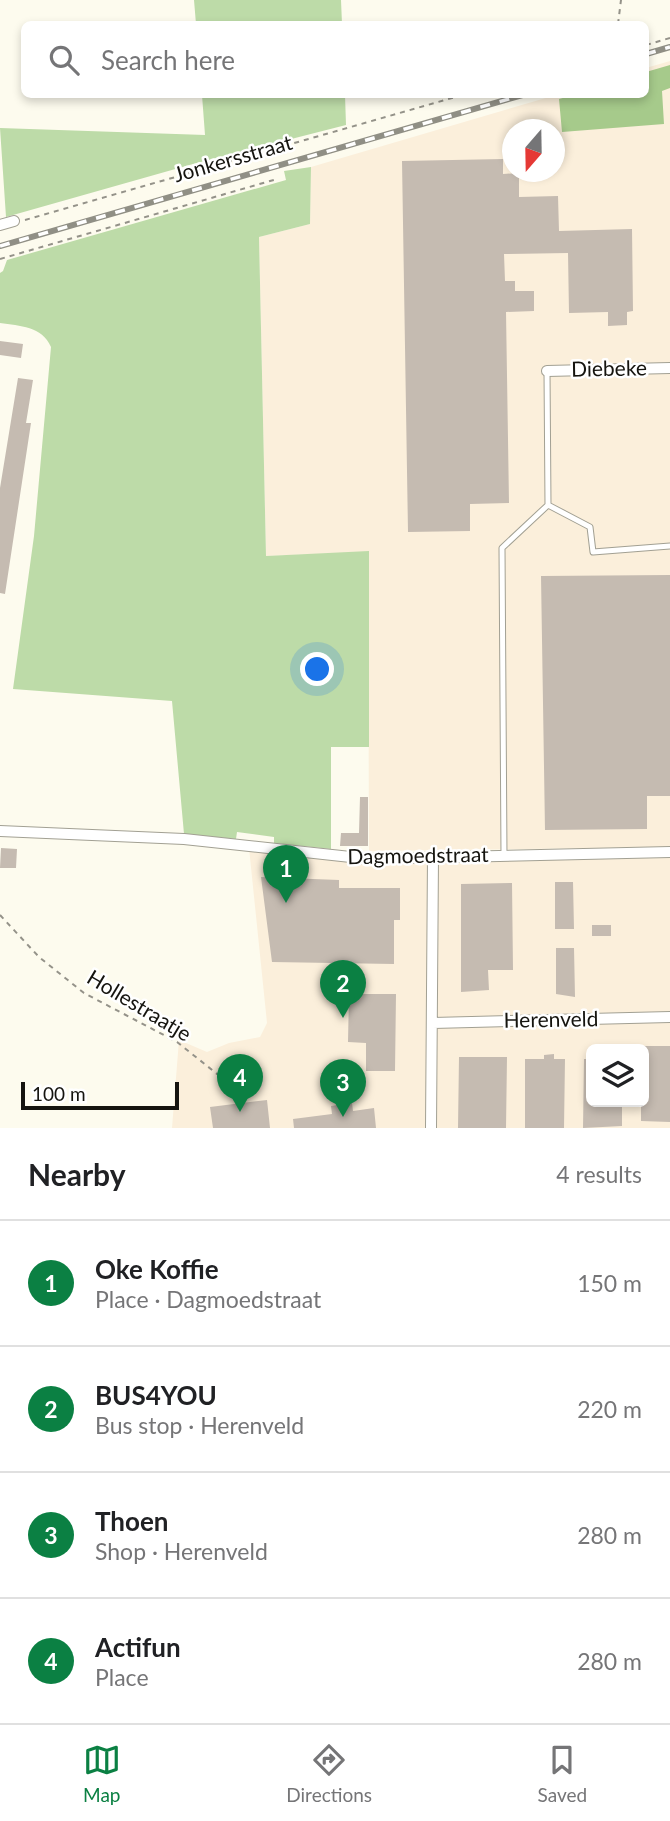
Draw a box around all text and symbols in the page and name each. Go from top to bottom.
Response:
search box [21,21,649,98]
icon: search [45,41,83,79]
text: Search here [101,44,235,76]
north arrow [502,119,565,182]
street label: Jonkersstraat [170,129,295,186]
street label: Diebeke [571,354,647,381]
your location [300,652,334,686]
street label: Dagmoedstraat [347,841,489,868]
pin: 1 [263,845,309,903]
pin: 2 [320,960,366,1018]
street label: Hollestraatje [83,964,196,1046]
street label: Herenveld [503,1005,599,1032]
map controls [586,1044,649,1107]
button: layers [586,1044,649,1107]
pin: 4 [217,1054,263,1112]
pin: 3 [320,1059,366,1117]
scale bar [21,1079,178,1111]
text: 100 m [32,1082,86,1105]
text: Nearby [28,1156,126,1192]
text: 4 results [556,1160,642,1188]
text: Oke Koffie [95,1253,219,1285]
text: 1 [44,1269,58,1297]
text: 150 m [577,1269,642,1297]
text: Place · Dagmoedstraat [95,1285,321,1313]
text: BUS4YOU [95,1379,217,1411]
text: 2 [44,1395,58,1423]
text: 220 m [577,1395,642,1423]
text: Bus stop · Herenveld [95,1411,304,1439]
text: Thoen [95,1505,169,1537]
text: 3 [44,1521,58,1549]
text: 280 m [577,1521,642,1549]
text: Shop · Herenveld [95,1537,268,1565]
text: Actifun [95,1631,181,1663]
text: 4 [44,1647,58,1675]
text: 280 m [577,1647,642,1675]
text: Place [95,1663,149,1691]
tab: Map [83,1741,121,1806]
tab: Directions [286,1741,372,1806]
tab: Saved [538,1741,587,1806]

